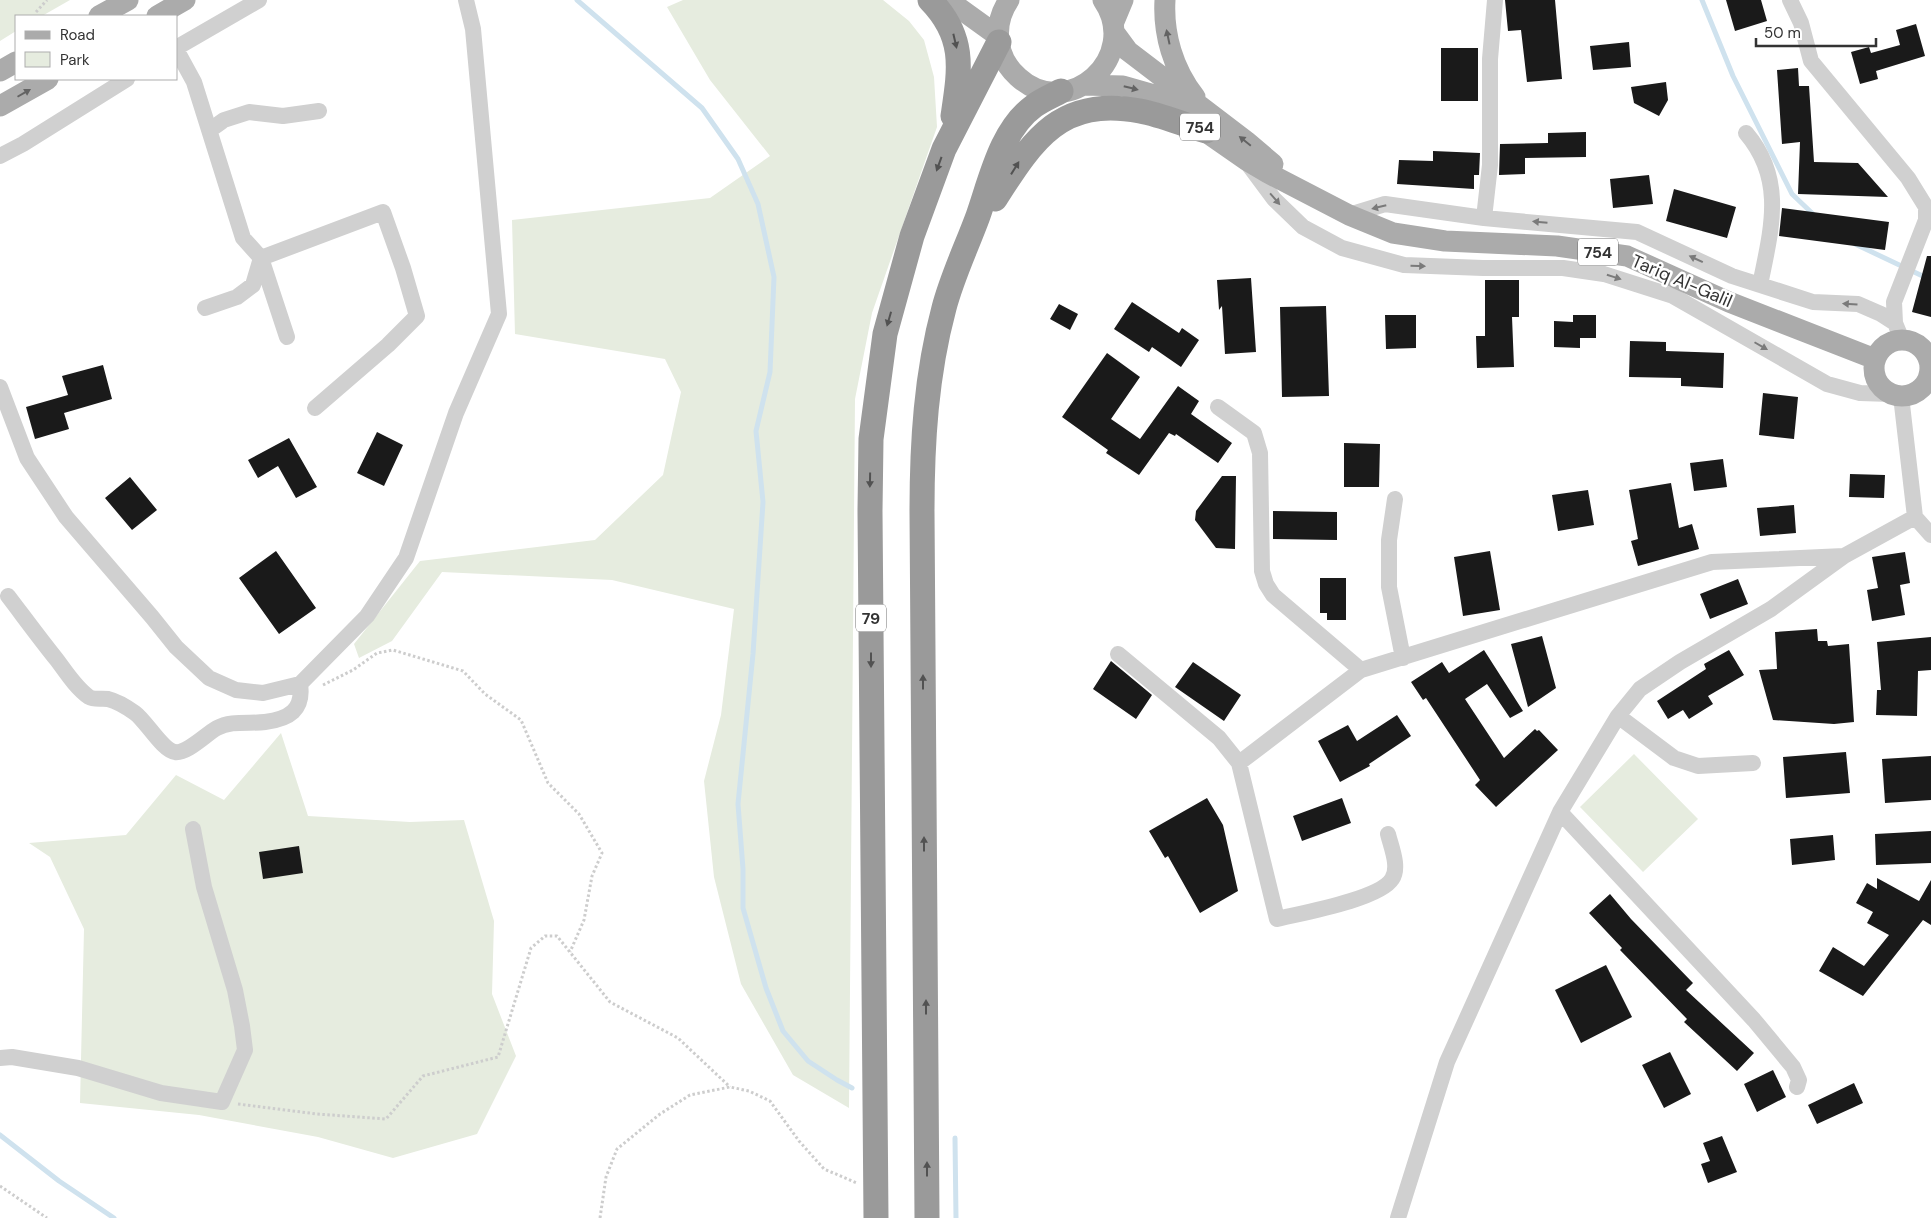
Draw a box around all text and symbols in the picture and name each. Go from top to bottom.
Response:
legend [15,15,178,80]
scale bar [1756,15,1876,47]
text: 50 m [1764,23,1801,43]
text: Road [60,25,95,45]
one-way arrow [1164,30,1172,45]
one-way arrow [951,33,959,48]
text: Park [60,50,90,70]
one-way arrow [1124,84,1139,92]
one-way arrow [17,88,31,97]
road number: 754 [1180,114,1220,140]
one-way arrow [1239,135,1252,146]
one-way arrow [935,157,943,172]
one-way arrow [1010,162,1019,175]
one-way arrow [1269,192,1281,204]
one-way arrow [1371,203,1386,211]
one-way arrow [1531,218,1547,226]
road number: 754 [1578,238,1618,266]
street label: Tariq Al-Galil [1628,249,1736,313]
one-way arrow [1689,255,1703,263]
one-way arrow [1410,262,1426,270]
one-way arrow [1607,274,1622,281]
one-way arrow [1842,300,1858,308]
one-way arrow [884,311,892,326]
one-way arrow [1753,342,1768,350]
one-way arrow [866,472,874,488]
road number: 79 [856,604,886,632]
one-way arrow [867,652,875,668]
one-way arrow [919,674,927,690]
one-way arrow [920,836,928,852]
one-way arrow [922,999,930,1015]
one-way arrow [923,1161,931,1177]

